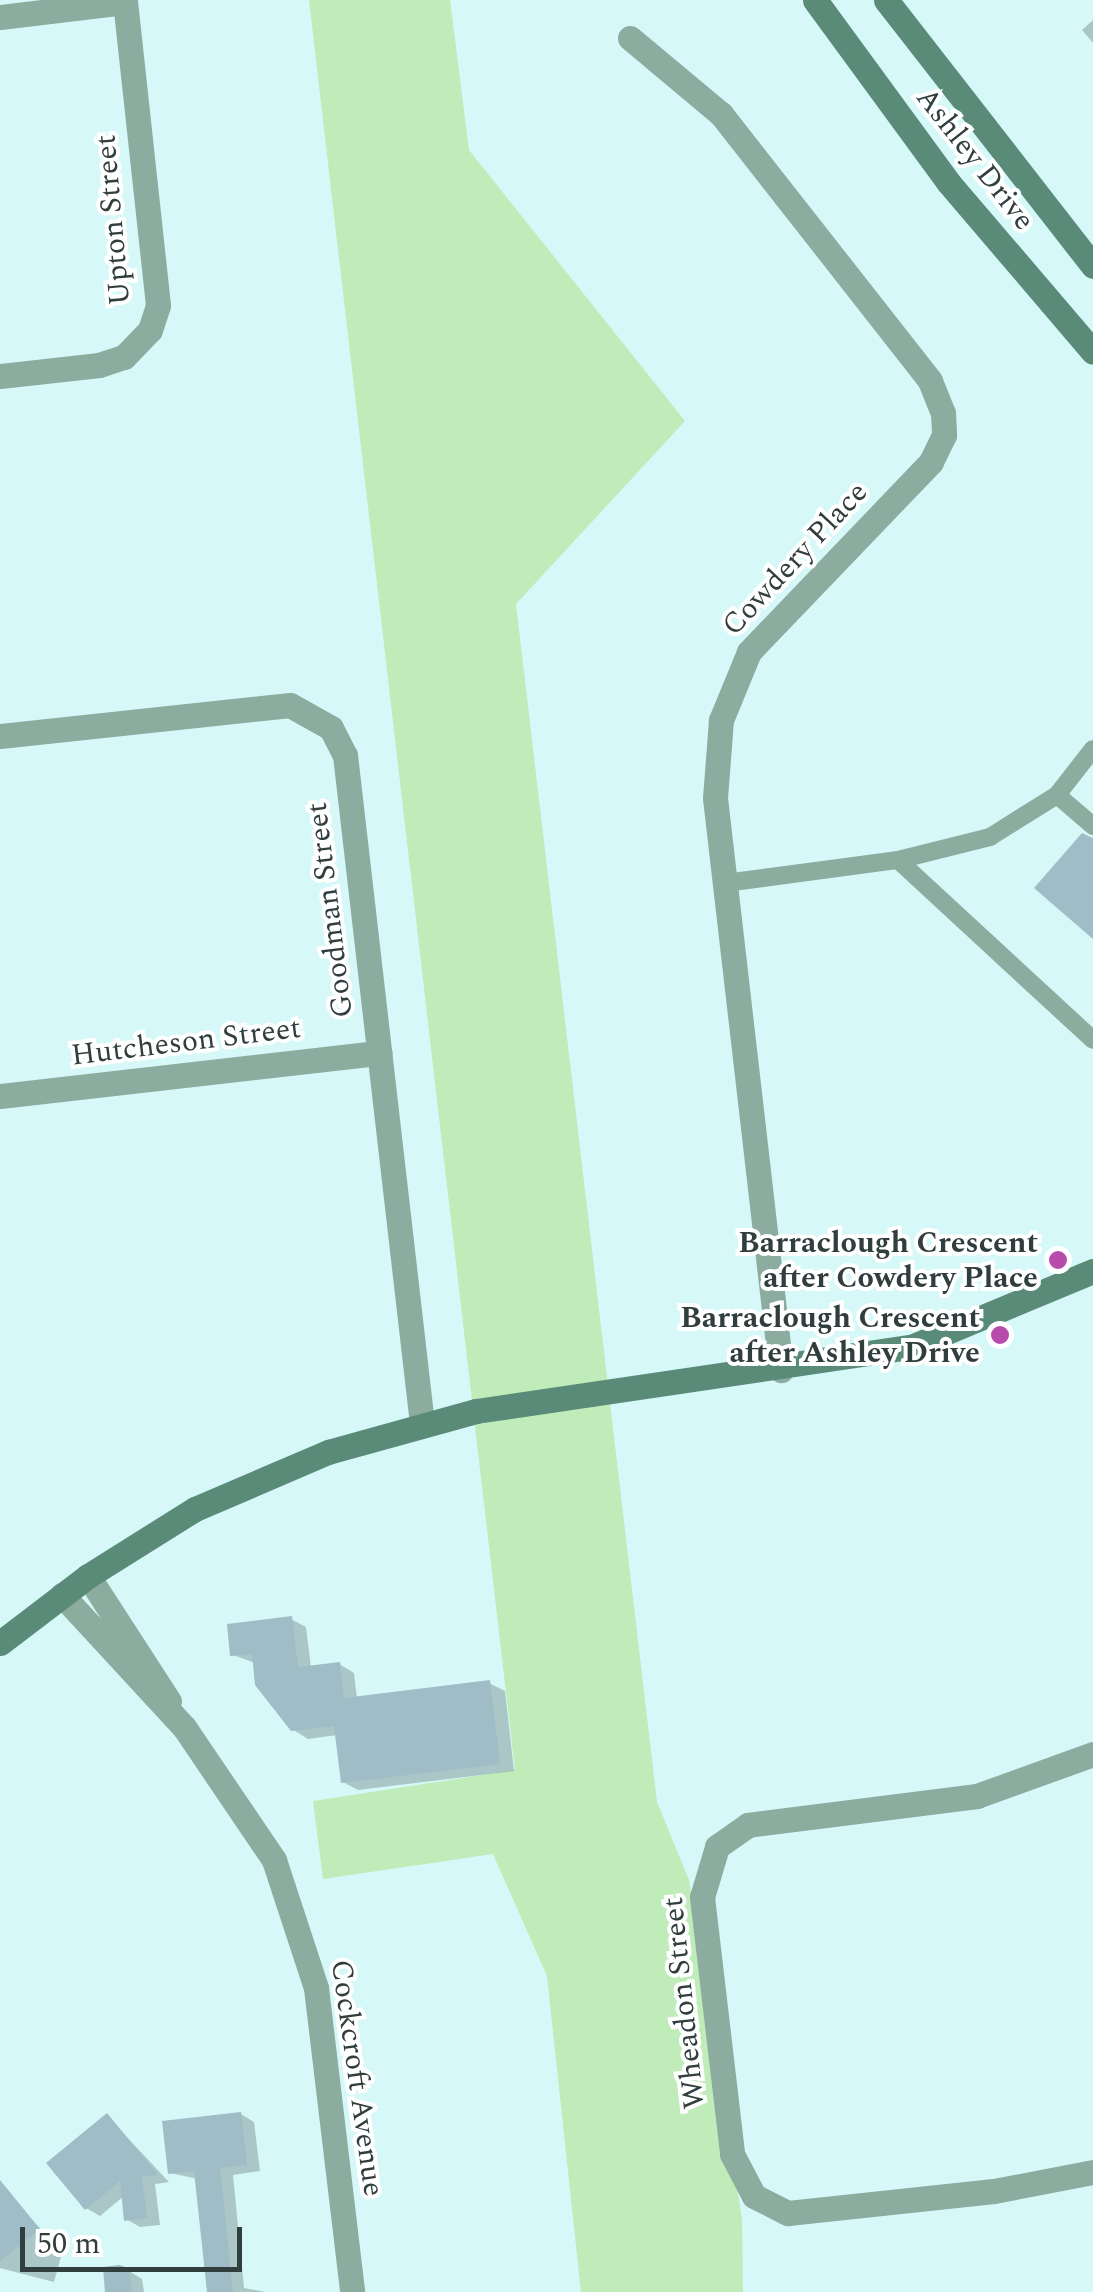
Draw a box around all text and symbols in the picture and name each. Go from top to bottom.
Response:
street label: Ashley Drive [908,80,1042,238]
street label: Upton Street [88,133,138,307]
street label: Cowdery Place [715,475,875,643]
street label: Goodman Street [299,800,361,1020]
street label: Hutcheson Street [69,1010,303,1074]
place label: Barraclough Crescent after Cowdery Place [738,1225,1038,1296]
marker: Barraclough Crescent after Cowdery Place [1047,1249,1069,1271]
place label: Barraclough Crescent after Ashley Drive [680,1300,980,1370]
marker: Barraclough Crescent after Ashley Drive [989,1324,1011,1346]
street label: Wheadon Street [655,1895,713,2111]
street label: Cockcroft Avenue [323,1957,391,2199]
scale bar [25,2207,248,2269]
text: 50 m [37,2221,100,2267]

